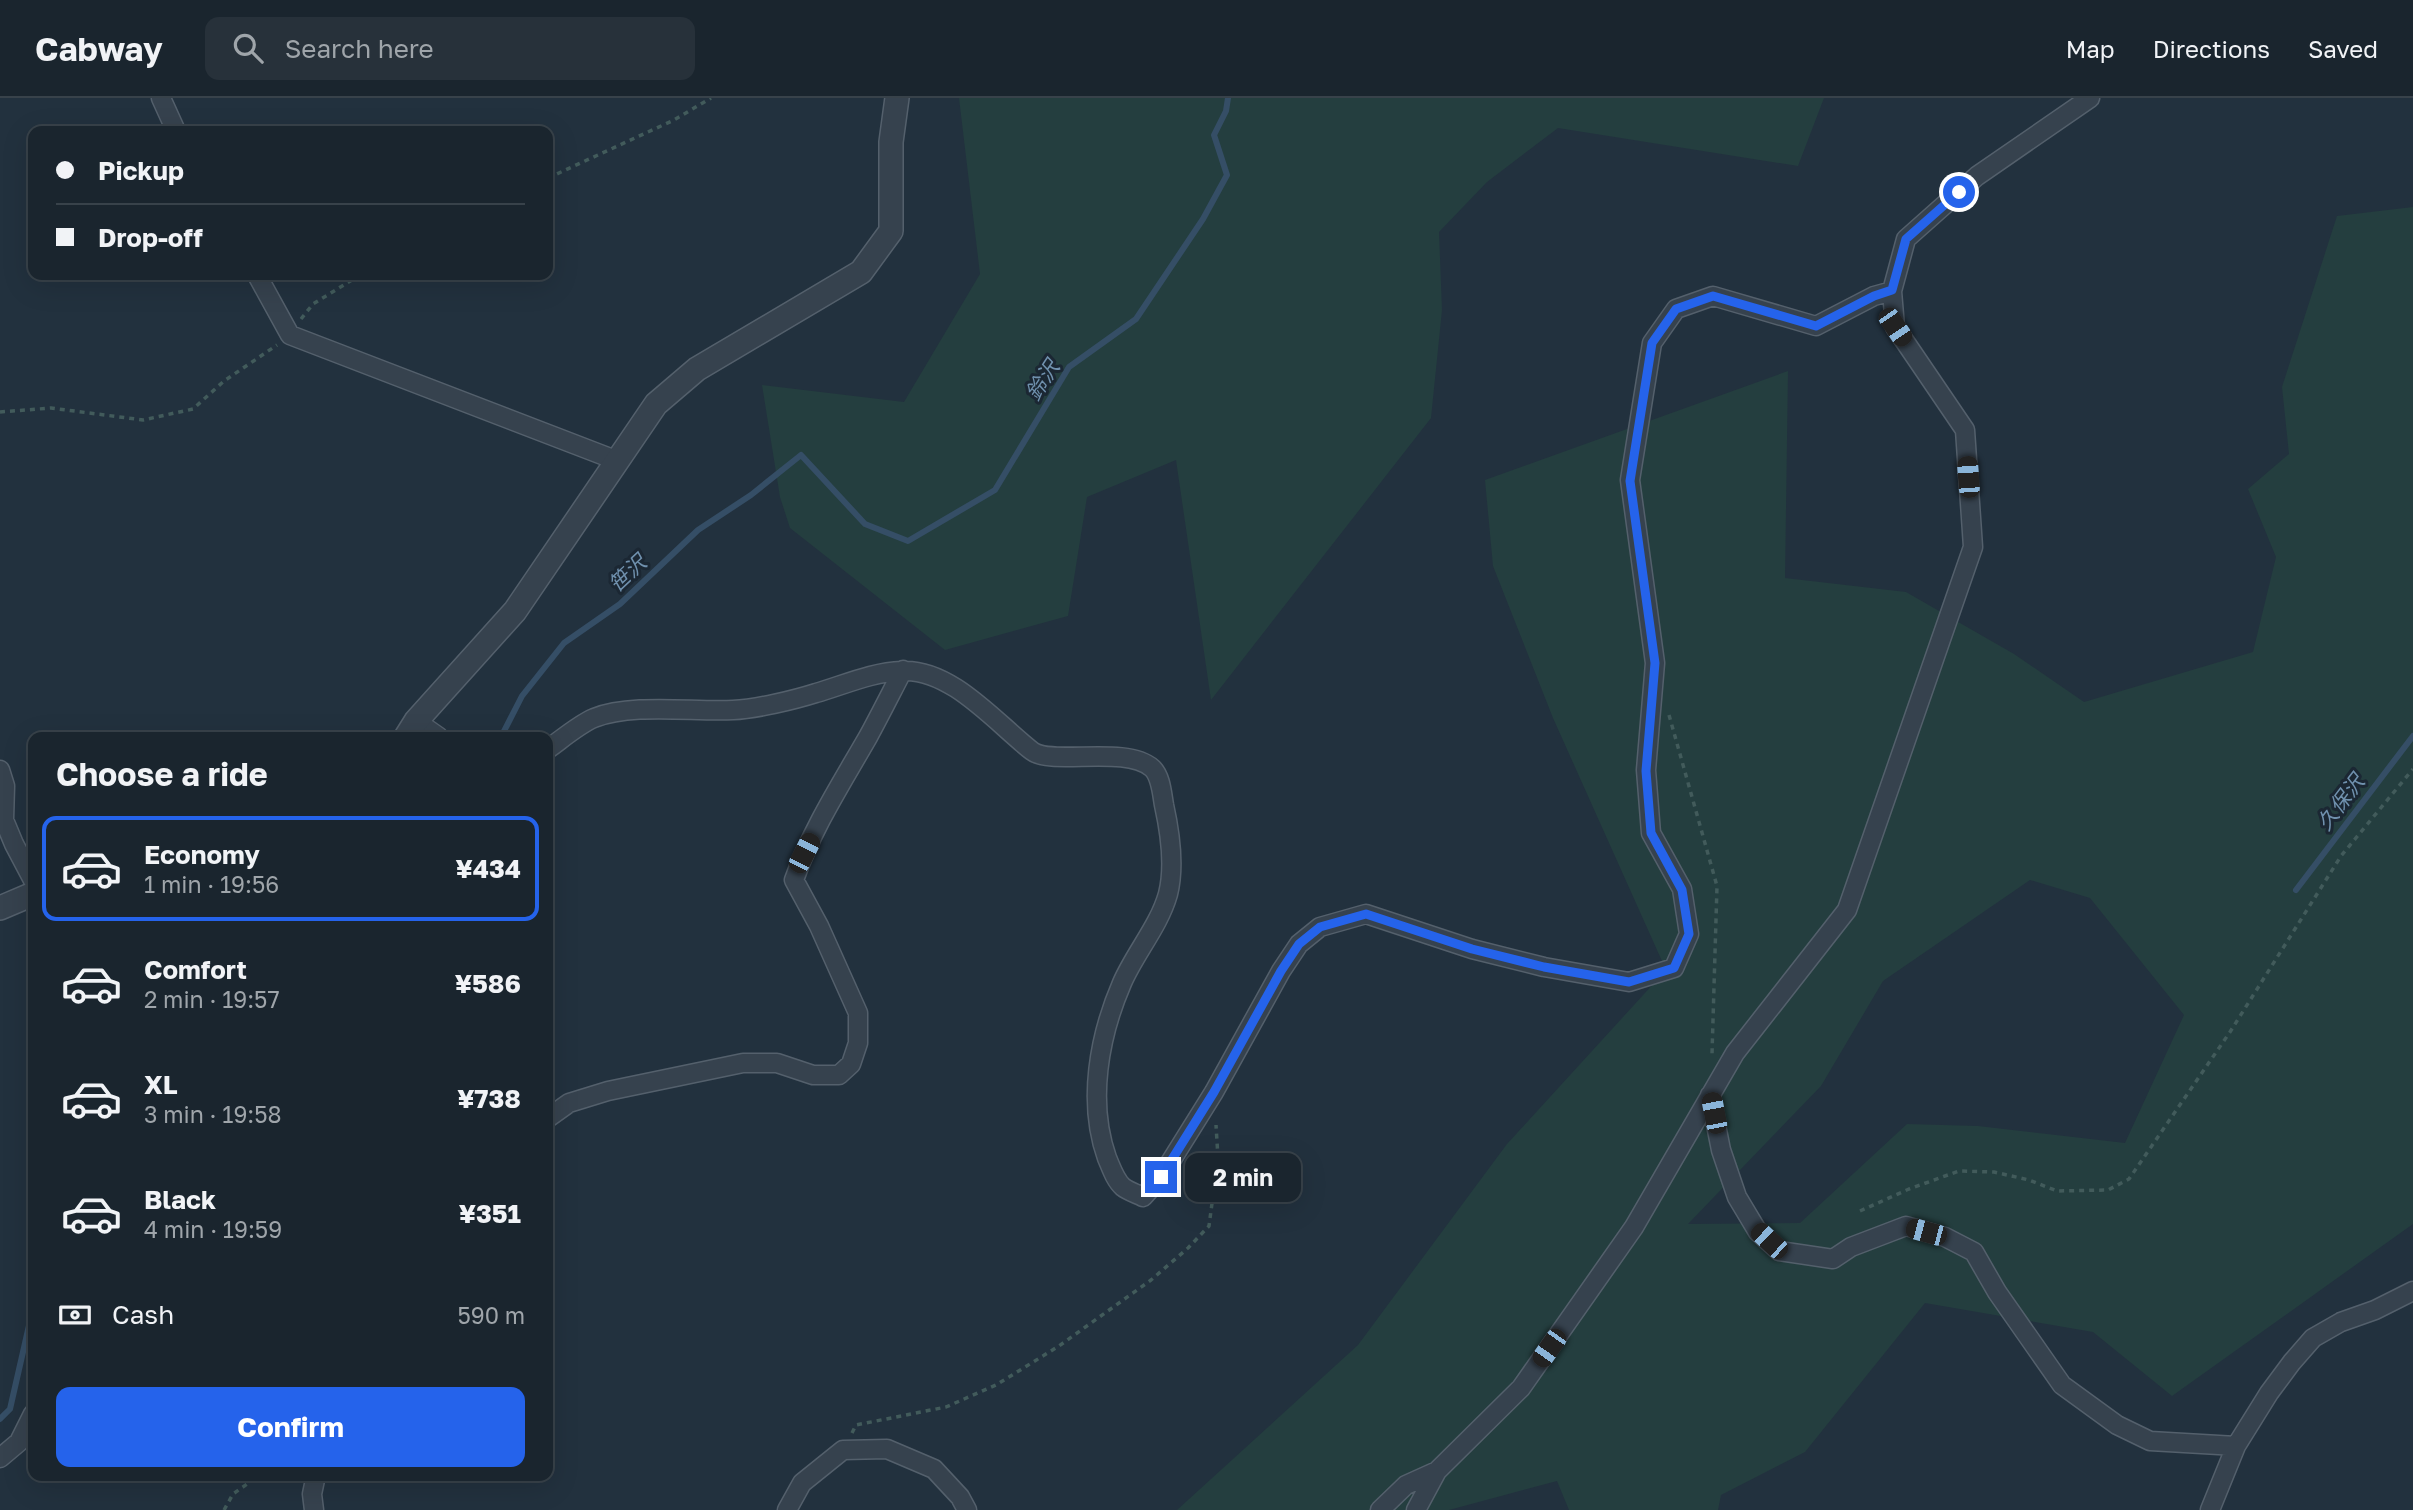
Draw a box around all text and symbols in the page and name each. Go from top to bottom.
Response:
search box [205,17,695,80]
text: Cabway [35,29,163,68]
icon: search [229,29,267,67]
text: Search here [285,33,434,64]
text: Map [2066,34,2115,63]
text: Directions [2153,34,2270,63]
text: Saved [2308,34,2378,63]
text: Pickup [98,155,184,186]
route start [1943,176,1975,208]
text: Drop-off [98,222,203,253]
car [1875,304,1916,350]
water label: 鈴沢 [1020,353,1066,405]
car [1957,455,1980,499]
water label: 笹沢 [603,547,653,597]
text: Choose a ride [56,755,268,793]
water label: 久保沢 [2311,767,2371,835]
car [786,830,823,876]
icon: car [60,837,123,900]
text: Economy [144,839,260,870]
text: ¥434 [455,853,521,884]
text: 1 min · 19:56 [144,870,279,898]
icon: car [60,952,123,1015]
text: Comfort [144,954,247,985]
text: ¥586 [455,968,521,999]
text: 2 min · 19:57 [144,985,280,1013]
icon: car [60,1067,123,1130]
text: XL [144,1069,178,1100]
text: ¥738 [457,1083,521,1114]
car [1700,1090,1729,1136]
text: 3 min · 19:58 [144,1100,282,1128]
callout: 2 min [1186,1152,1301,1202]
route end [1145,1161,1177,1193]
text: 2 min [1213,1163,1273,1191]
icon: car [60,1182,123,1245]
text: Black [144,1184,216,1215]
text: ¥351 [459,1198,521,1229]
text: 4 min · 19:59 [144,1215,282,1243]
car [1903,1216,1950,1248]
car [1747,1219,1792,1263]
icon: cash [56,1296,94,1334]
text: Cash [112,1299,174,1330]
text: 590 m [457,1301,525,1329]
car [1529,1325,1570,1371]
button: Confirm [56,1387,525,1467]

